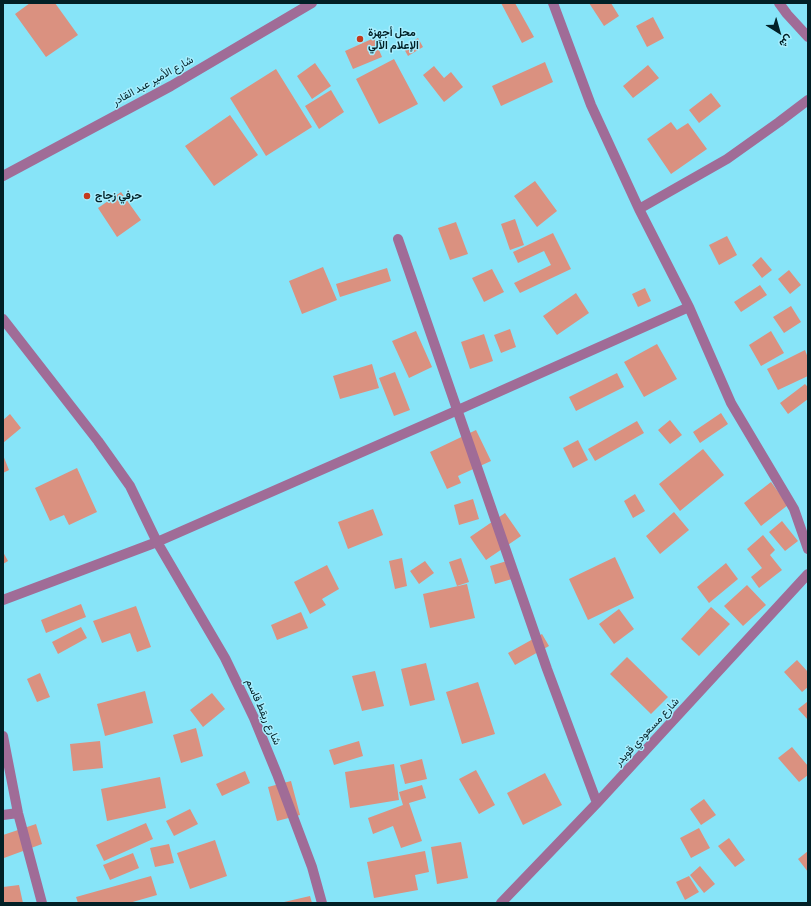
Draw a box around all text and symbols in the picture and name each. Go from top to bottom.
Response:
north arrow [759,12,799,52]
place label: محل أجهزة الإعلام الآلي [368,26,419,52]
text: ش [777,32,796,52]
marker: محل أجهزة الإعلام الآلي [355,34,365,44]
street label: شارع الأمير عبد القادر [110,53,196,109]
place label: حرفي زجاج [95,189,142,203]
marker: حرفي زجاج [82,191,92,201]
street label: شارع ريقط قاسم [243,677,283,747]
street label: شارع مسعودي قويدر [612,695,682,769]

